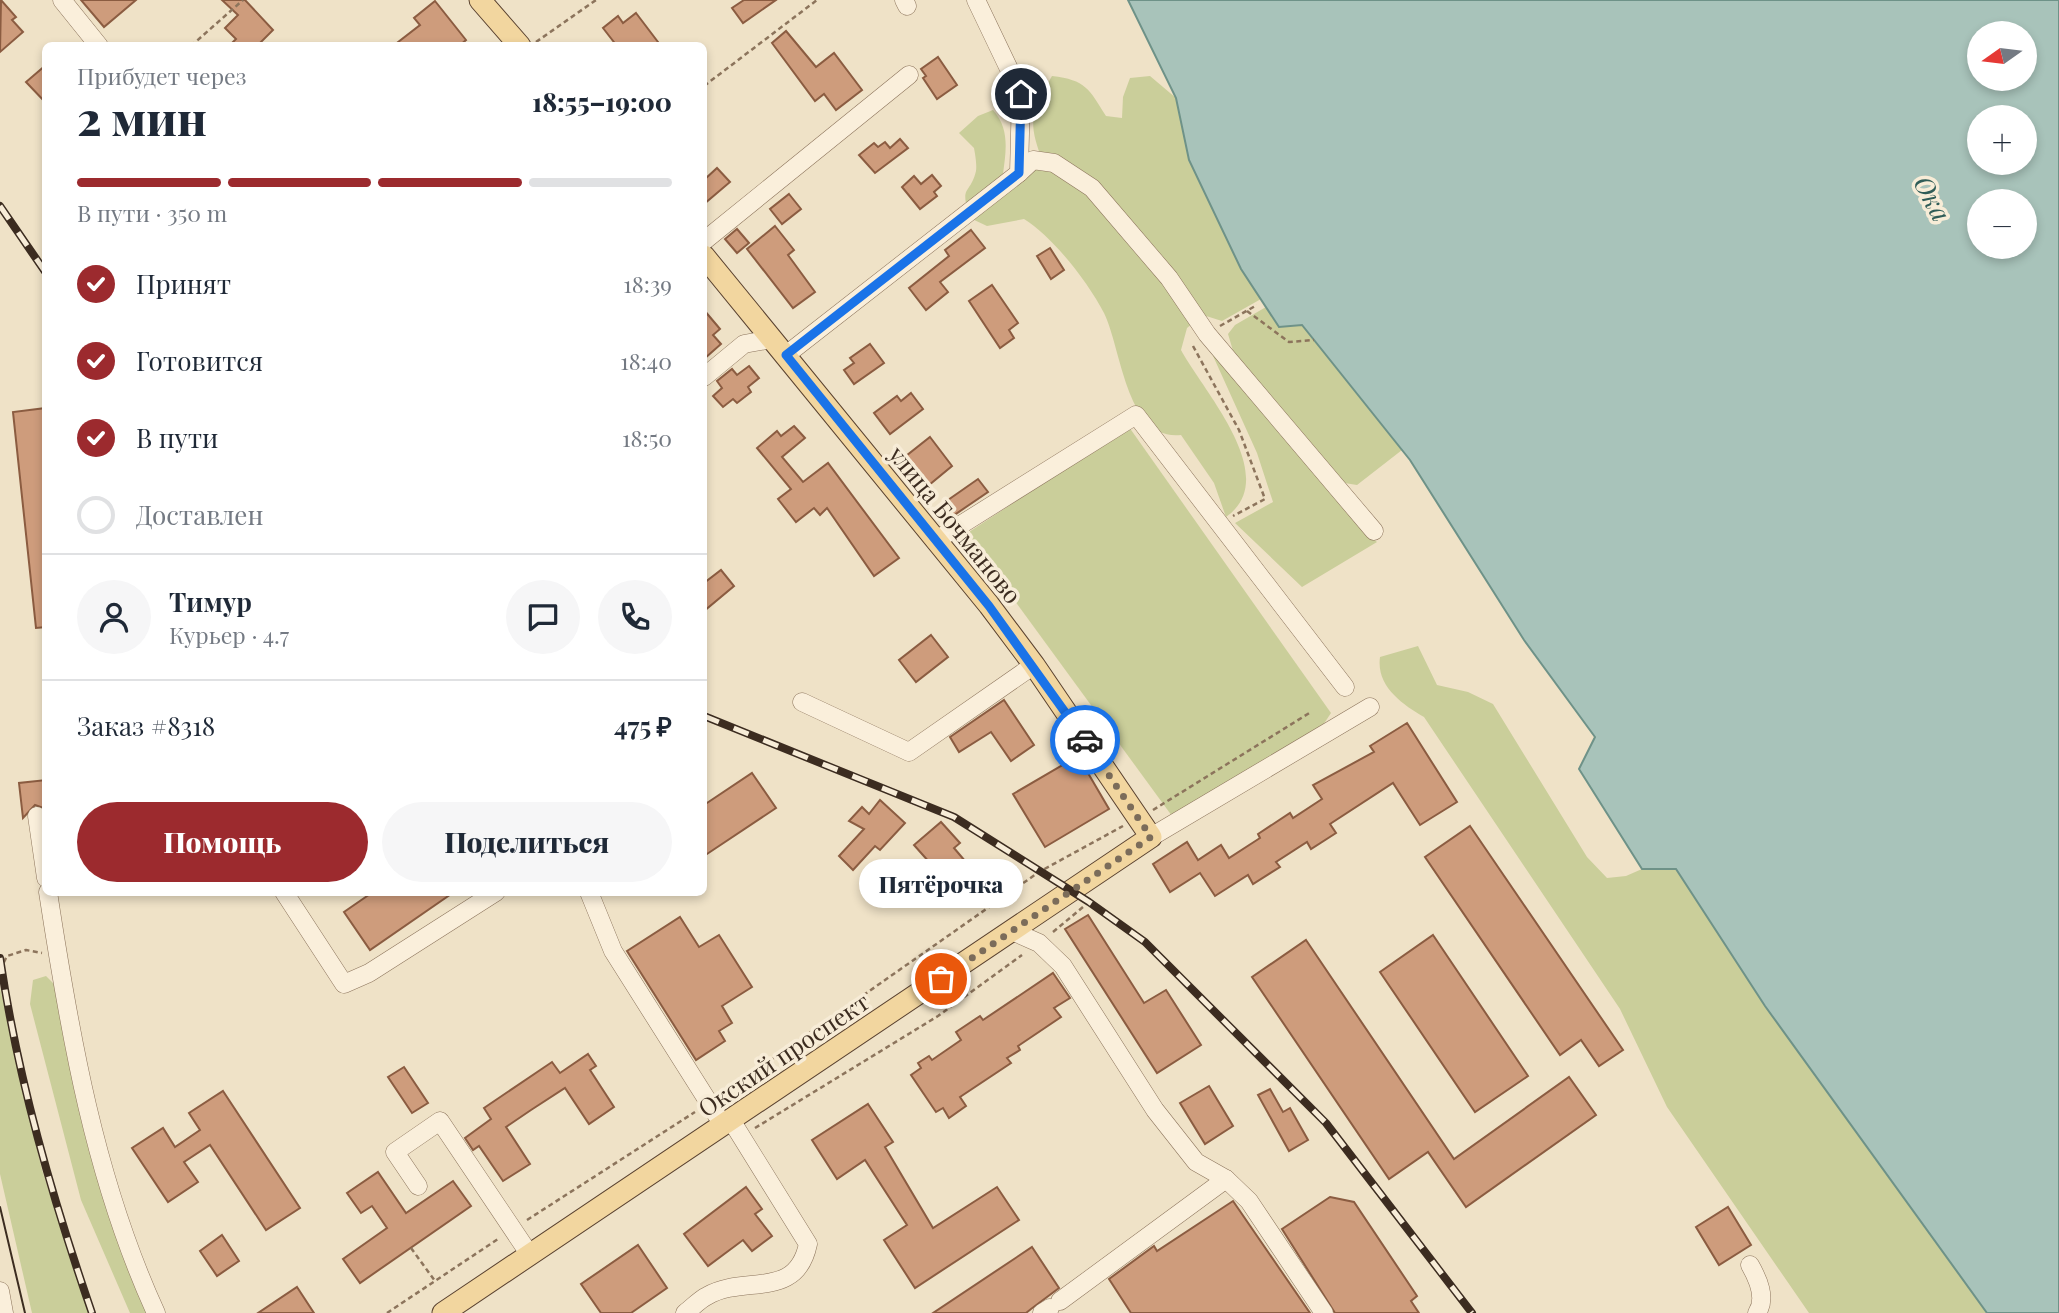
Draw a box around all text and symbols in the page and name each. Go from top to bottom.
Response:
north arrow [1967,21,2037,91]
map controls [1967,21,2037,259]
text: Прибудет через [77,60,246,91]
pin [991,64,1051,124]
icon: home [1002,75,1040,113]
text: 18:55–19:00 [532,84,672,119]
text: 2 мин [77,86,207,148]
button: + [1967,105,2037,175]
water label: Ока [1906,169,1960,227]
button: − [1967,189,2037,259]
text: В пути · 350 m [77,197,227,228]
icon: check [77,265,115,303]
text: Принят [136,266,231,301]
text: 18:39 [623,268,672,299]
icon: check [77,342,115,380]
text: Готовится [136,343,263,378]
text: 18:40 [620,345,672,376]
icon: check [77,419,115,457]
text: В пути [136,420,218,455]
text: 18:50 [622,422,672,453]
street label: улица Бочманово [882,438,1029,609]
text: Доставлен [136,497,263,532]
button: person [77,580,151,654]
button: chat [506,580,580,654]
button: phone [598,580,672,654]
text: Тимур [169,584,252,619]
text: Курьер · 4.7 [169,619,289,650]
courier [1050,705,1120,775]
text: Заказ #8318 [77,708,215,743]
text: 475 ₽ [614,708,672,743]
icon: car [1066,721,1104,759]
button: Помощь [77,802,368,882]
button: Поделиться [382,802,672,882]
callout: Пятёрочка [859,860,1023,909]
text: Пятёрочка [879,868,1003,899]
pin [911,949,971,1009]
icon: bag [922,960,960,998]
street label: Окский проспект [691,985,875,1123]

